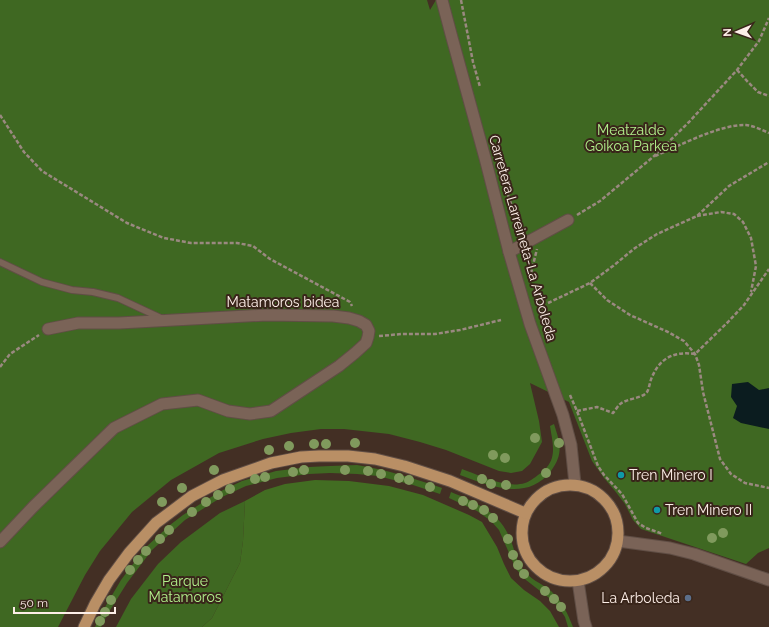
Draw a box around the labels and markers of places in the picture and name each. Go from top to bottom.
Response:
place label: Tren Minero I [629,467,713,483]
marker: Tren Minero I [616,470,626,480]
place label: Tren Minero II [665,502,752,518]
marker: Tren Minero II [652,505,662,515]
place label: La Arboleda [601,590,680,606]
marker: La Arboleda [683,593,693,603]

